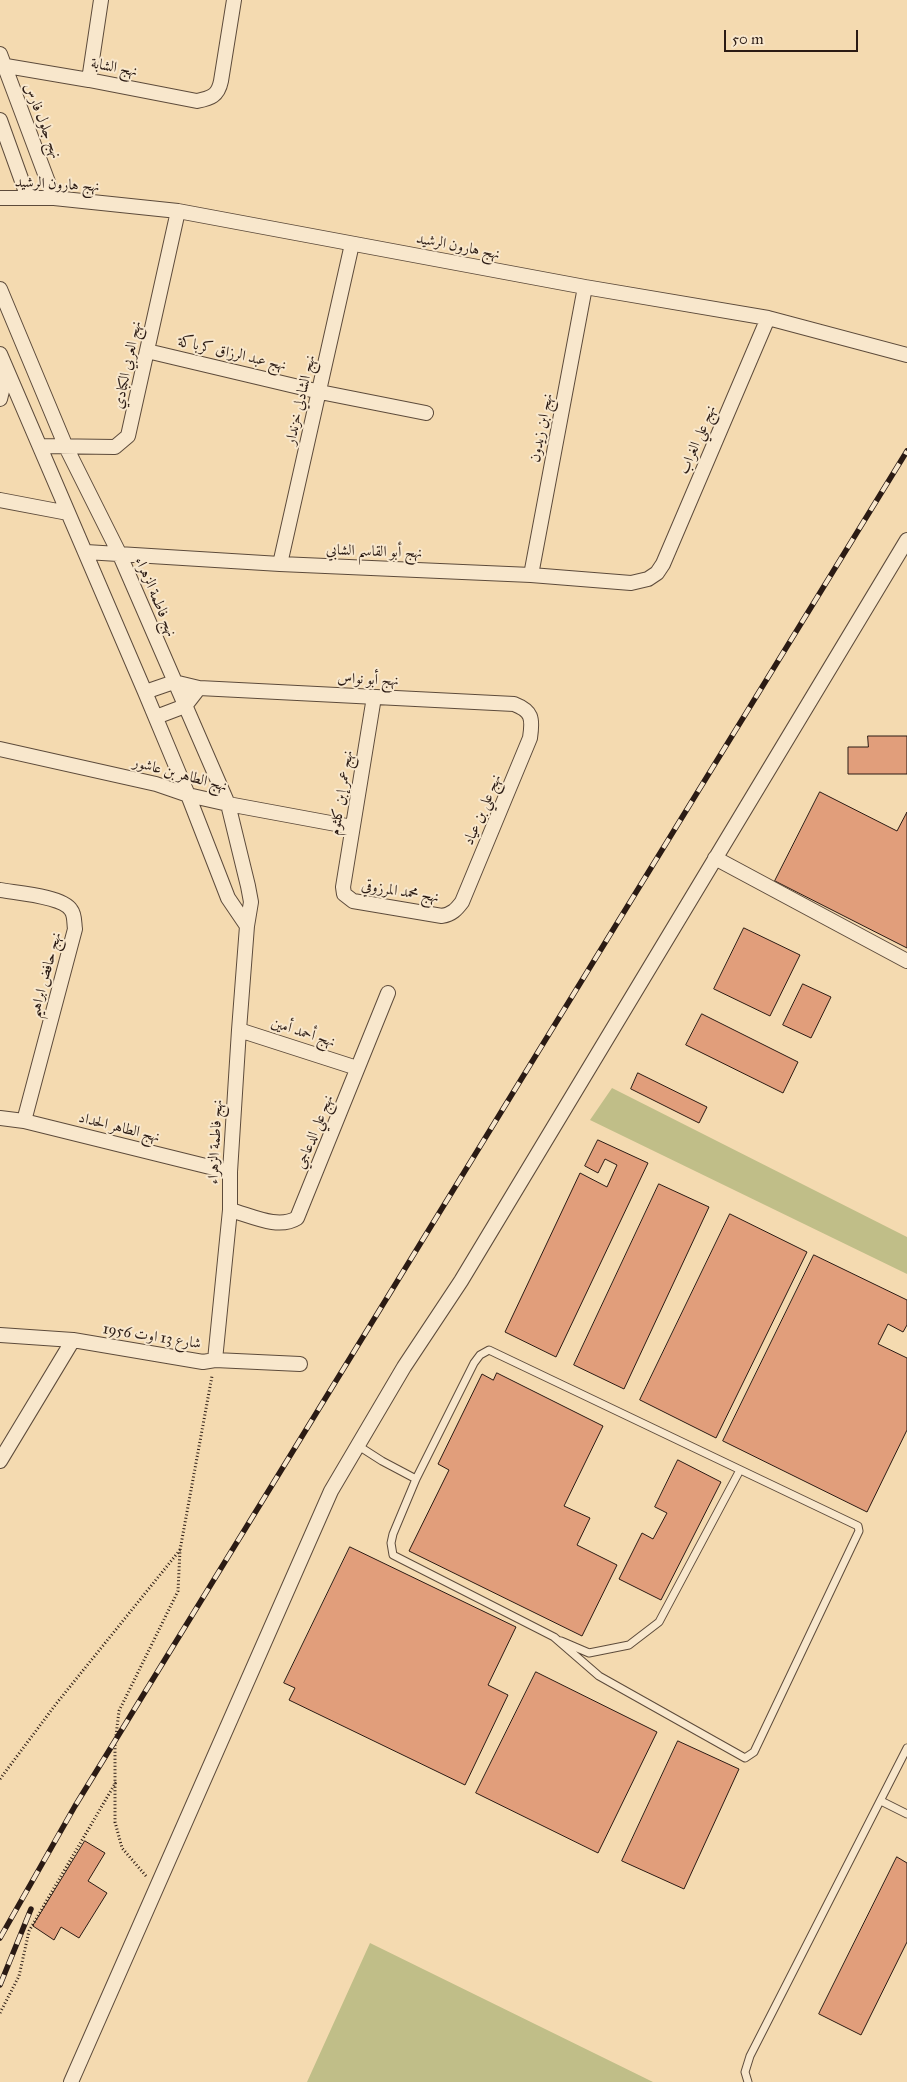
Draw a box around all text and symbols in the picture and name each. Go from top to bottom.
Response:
scale bar [727,20,861,52]
text: 50 m [732,30,764,48]
street label: نهج الشابة [89,55,139,81]
street label: نهج جلول فارس [19,81,65,161]
street label: نهج هارون الرشيد [14,174,100,196]
street label: نهج هارون الرشيد [415,230,501,264]
street label: نهج العربي الكبادي [110,320,146,410]
street label: نهج عبد الرزاق كرباكة [176,333,288,375]
street label: نهج الشادلي خزندار [282,353,320,447]
street label: نهج ابن زيدون [526,392,558,464]
street label: نهج علي الغراب [675,403,721,477]
street label: نهج أبو القاسم الشابي [326,541,422,563]
street label: نهج فاطمة الزهراء [130,554,180,640]
street label: نهج أبو نواس [337,669,399,691]
street label: نهج عمر إبن كلثوم [326,749,358,837]
street label: نهج الطاهر بن عاشور [131,754,229,796]
street label: نهج علي بن عياد [460,772,506,848]
street label: نهج محمد المرزوقي [360,877,440,907]
street label: نهج حافض ابراهيم [26,930,66,1020]
street label: نهج أحمد أمين [269,1014,337,1052]
street label: نهج علي الدعاجي [292,1092,338,1172]
street label: نهج فاطمة الزهراء [205,1099,227,1185]
street label: نهج الطاهر الحداد [76,1109,162,1147]
street label: شارع 13 اوت 1956 [102,1320,202,1354]

